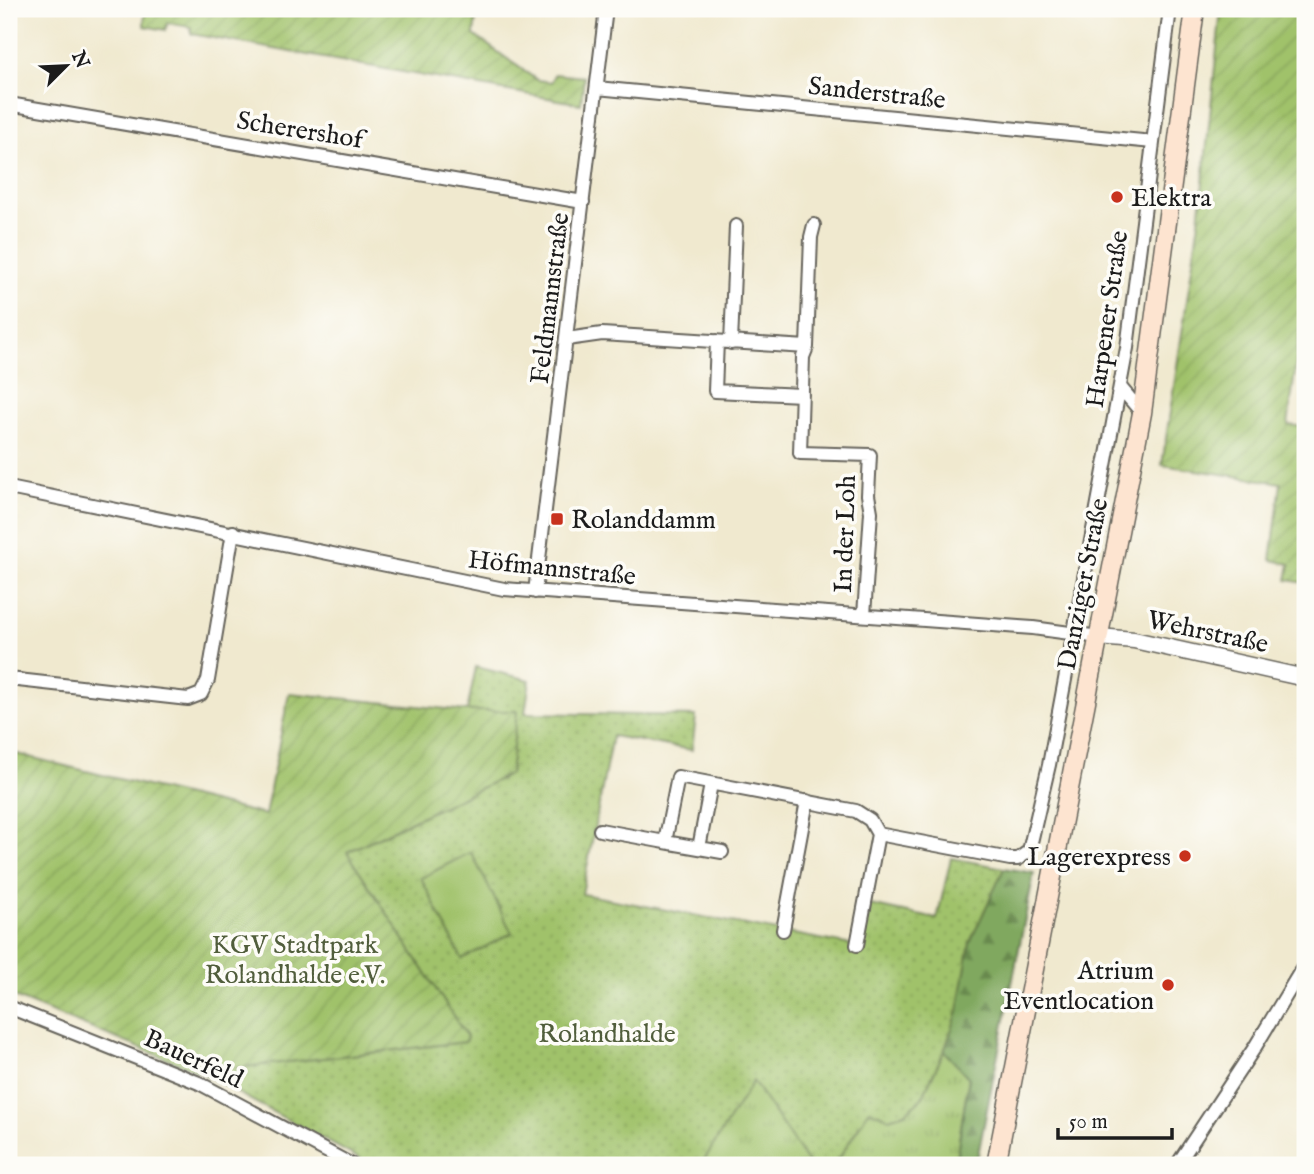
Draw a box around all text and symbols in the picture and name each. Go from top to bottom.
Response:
north arrow [32,32,102,102]
text: N [65,47,94,73]
street label: Sanderstraße [807,70,947,117]
street label: Scherershof [234,104,370,157]
place label: Elektra [1131,182,1212,215]
marker: Elektra [1109,189,1125,205]
street label: Feldmannstraße [524,211,577,386]
street label: Harpener Straße [1079,228,1136,410]
street label: In der Loh [827,474,864,594]
street label: Danziger Straße [1051,495,1116,673]
place label: Rolanddamm [571,504,716,537]
marker: Rolanddamm [549,511,565,527]
street label: Höfmannstraße [466,543,637,594]
street label: Wehrstraße [1144,604,1271,661]
place label: Lagerexpress [1027,841,1171,874]
marker: Lagerexpress [1177,848,1193,864]
park label: KGV Stadtpark Rolandhalde e.V. [205,929,385,992]
place label: Atrium Eventlocation [1003,955,1154,1018]
marker: Atrium Eventlocation [1160,977,1176,993]
park label: Rolandhalde [538,1018,676,1051]
street label: Bauerfeld [139,1022,248,1097]
scale bar [1058,1097,1172,1141]
text: 50 m [1069,1109,1108,1136]

